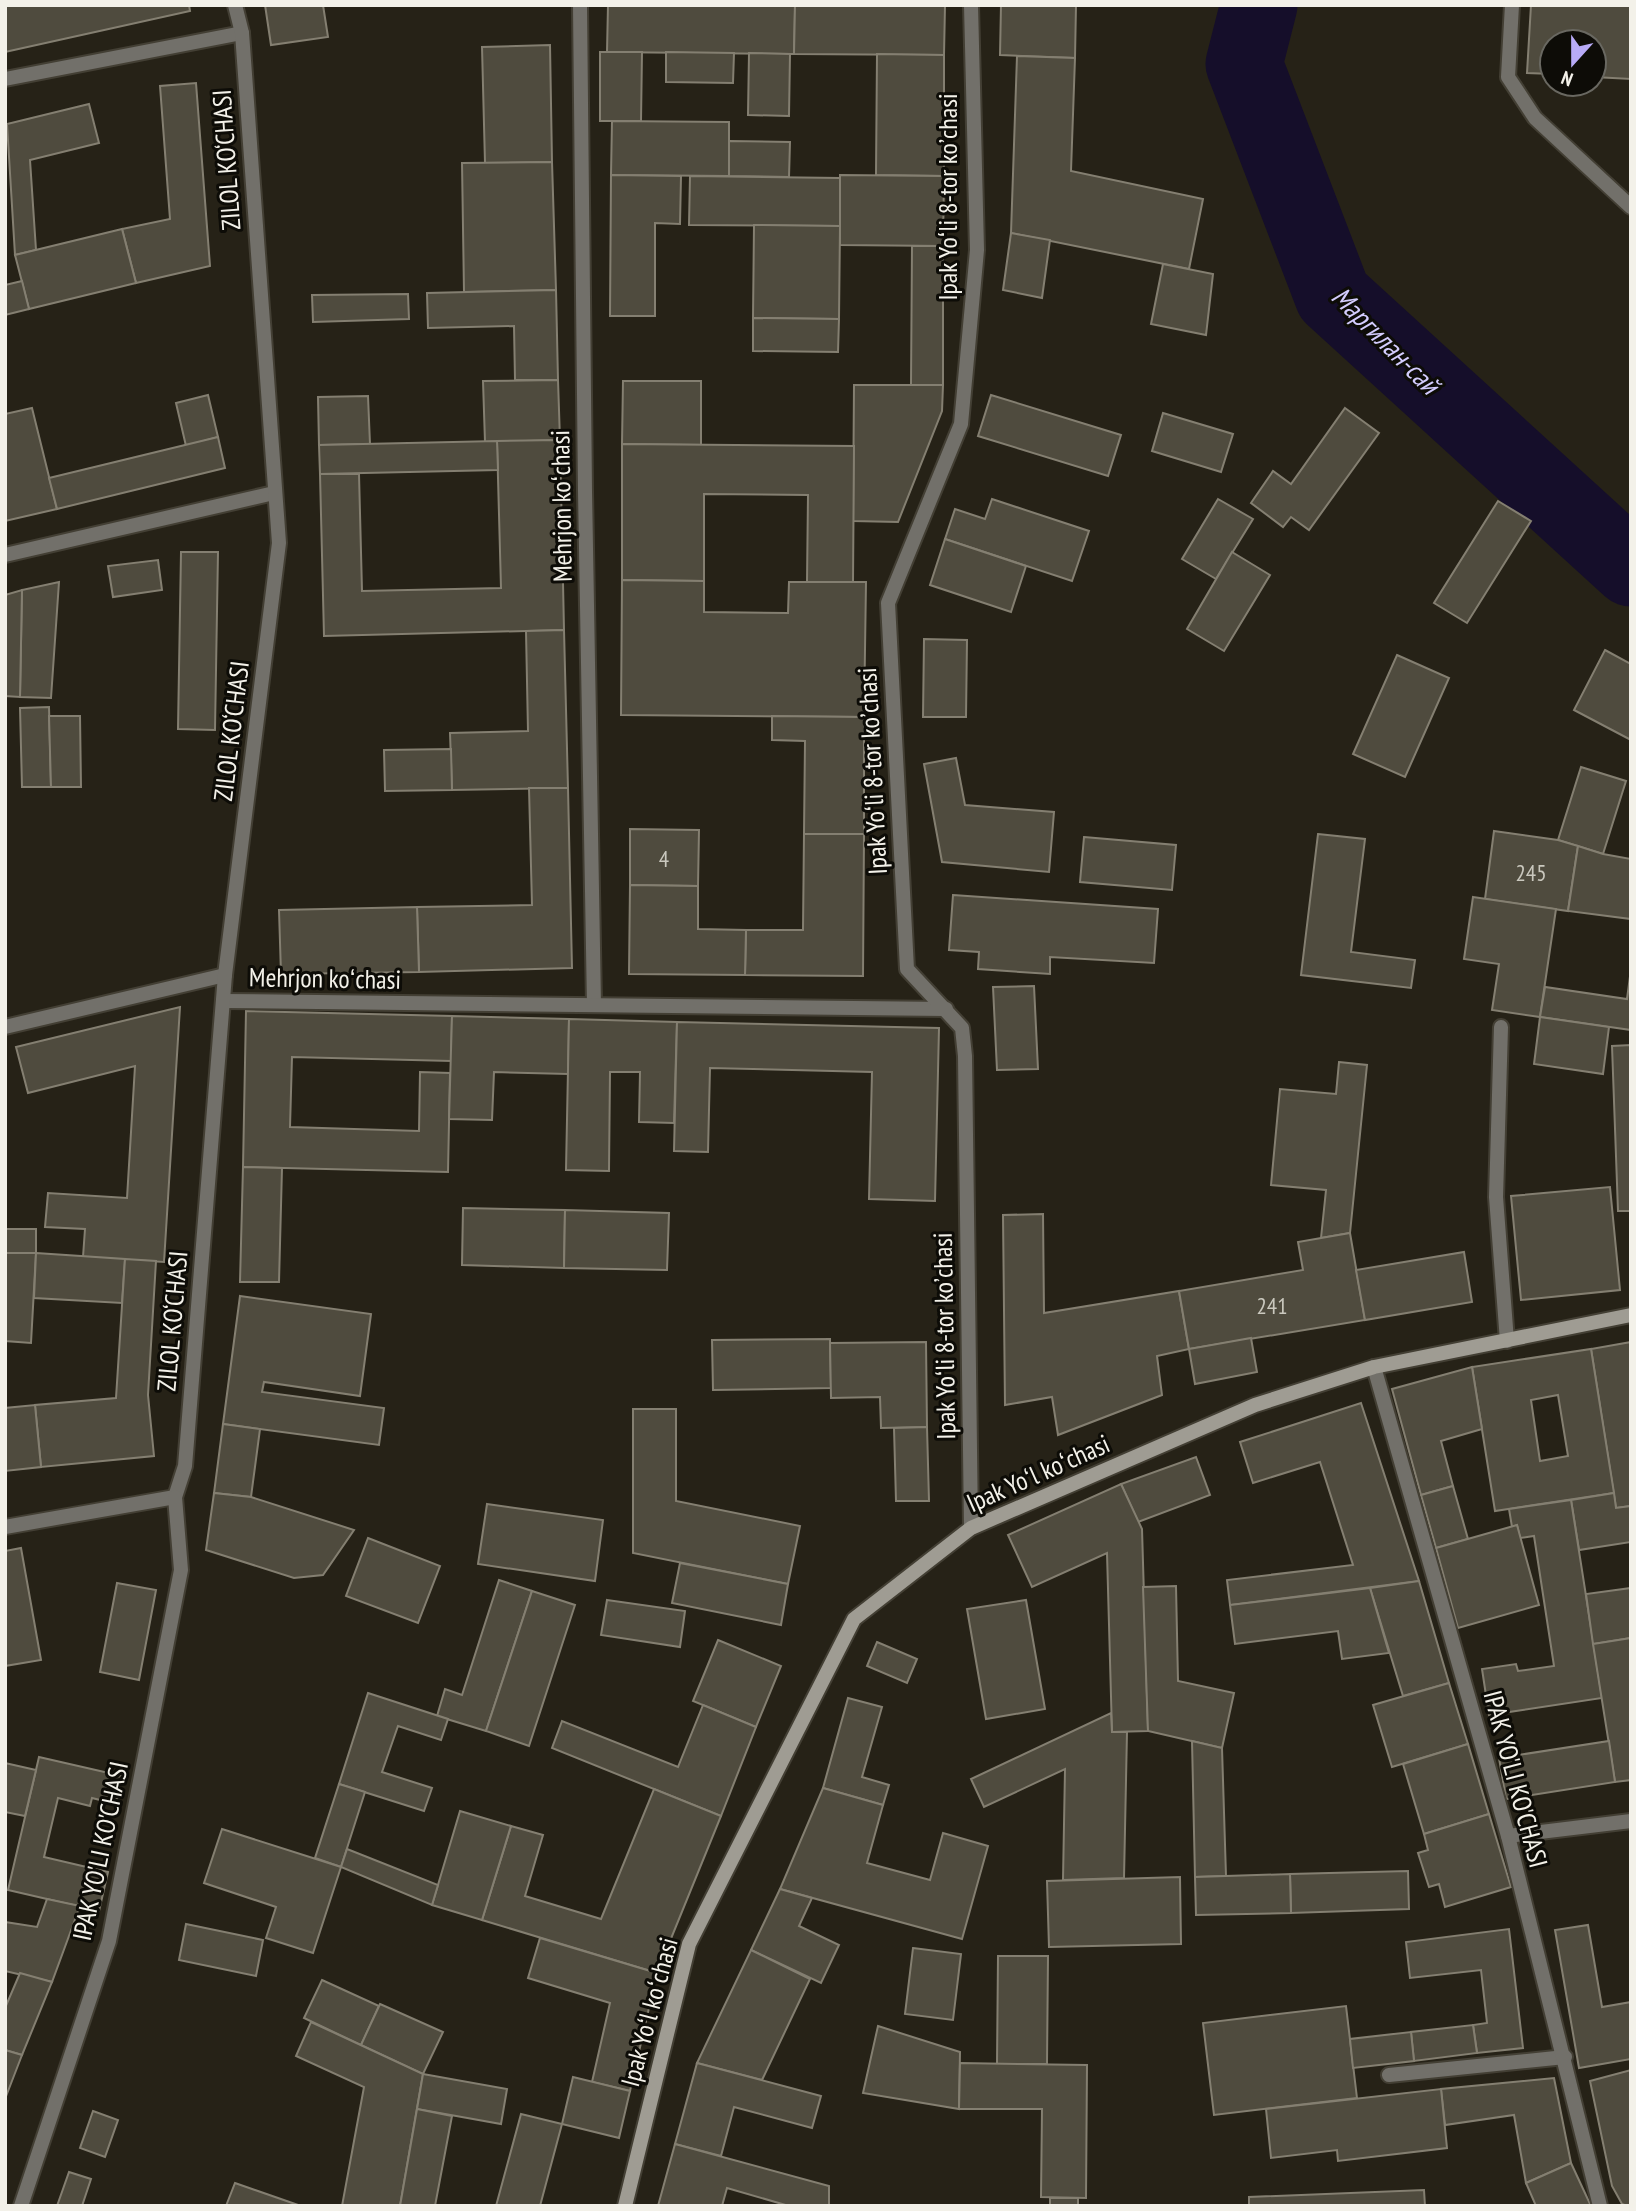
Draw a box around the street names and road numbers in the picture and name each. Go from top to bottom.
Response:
street label: ZILOL KO‘CHASI [205,89,247,231]
street label: Ipak Yoʻli 8-tor koʼchasi [931,93,964,301]
street label: Mehrjon koʻchasi [543,430,579,582]
street label: ZILOL KO‘CHASI [206,659,256,803]
street label: Ipak Yoʻli 8-tor koʼchasi [850,667,894,875]
street label: Mehrjon koʻchasi [249,960,401,996]
street label: Ipak Yoʻli 8-tor koʼchasi [926,1232,962,1440]
street label: ZILOL KO‘CHASI [149,1249,195,1393]
street label: Ipak Yoʻl koʻchasi [961,1427,1115,1519]
street label: IPAK YO'LI KO'CHASI [1476,1687,1556,1871]
street label: IPAK YO'LI KO'CHASI [65,1758,135,1944]
street label: Ipak Yoʻl koʻchasi [613,1934,685,2090]

